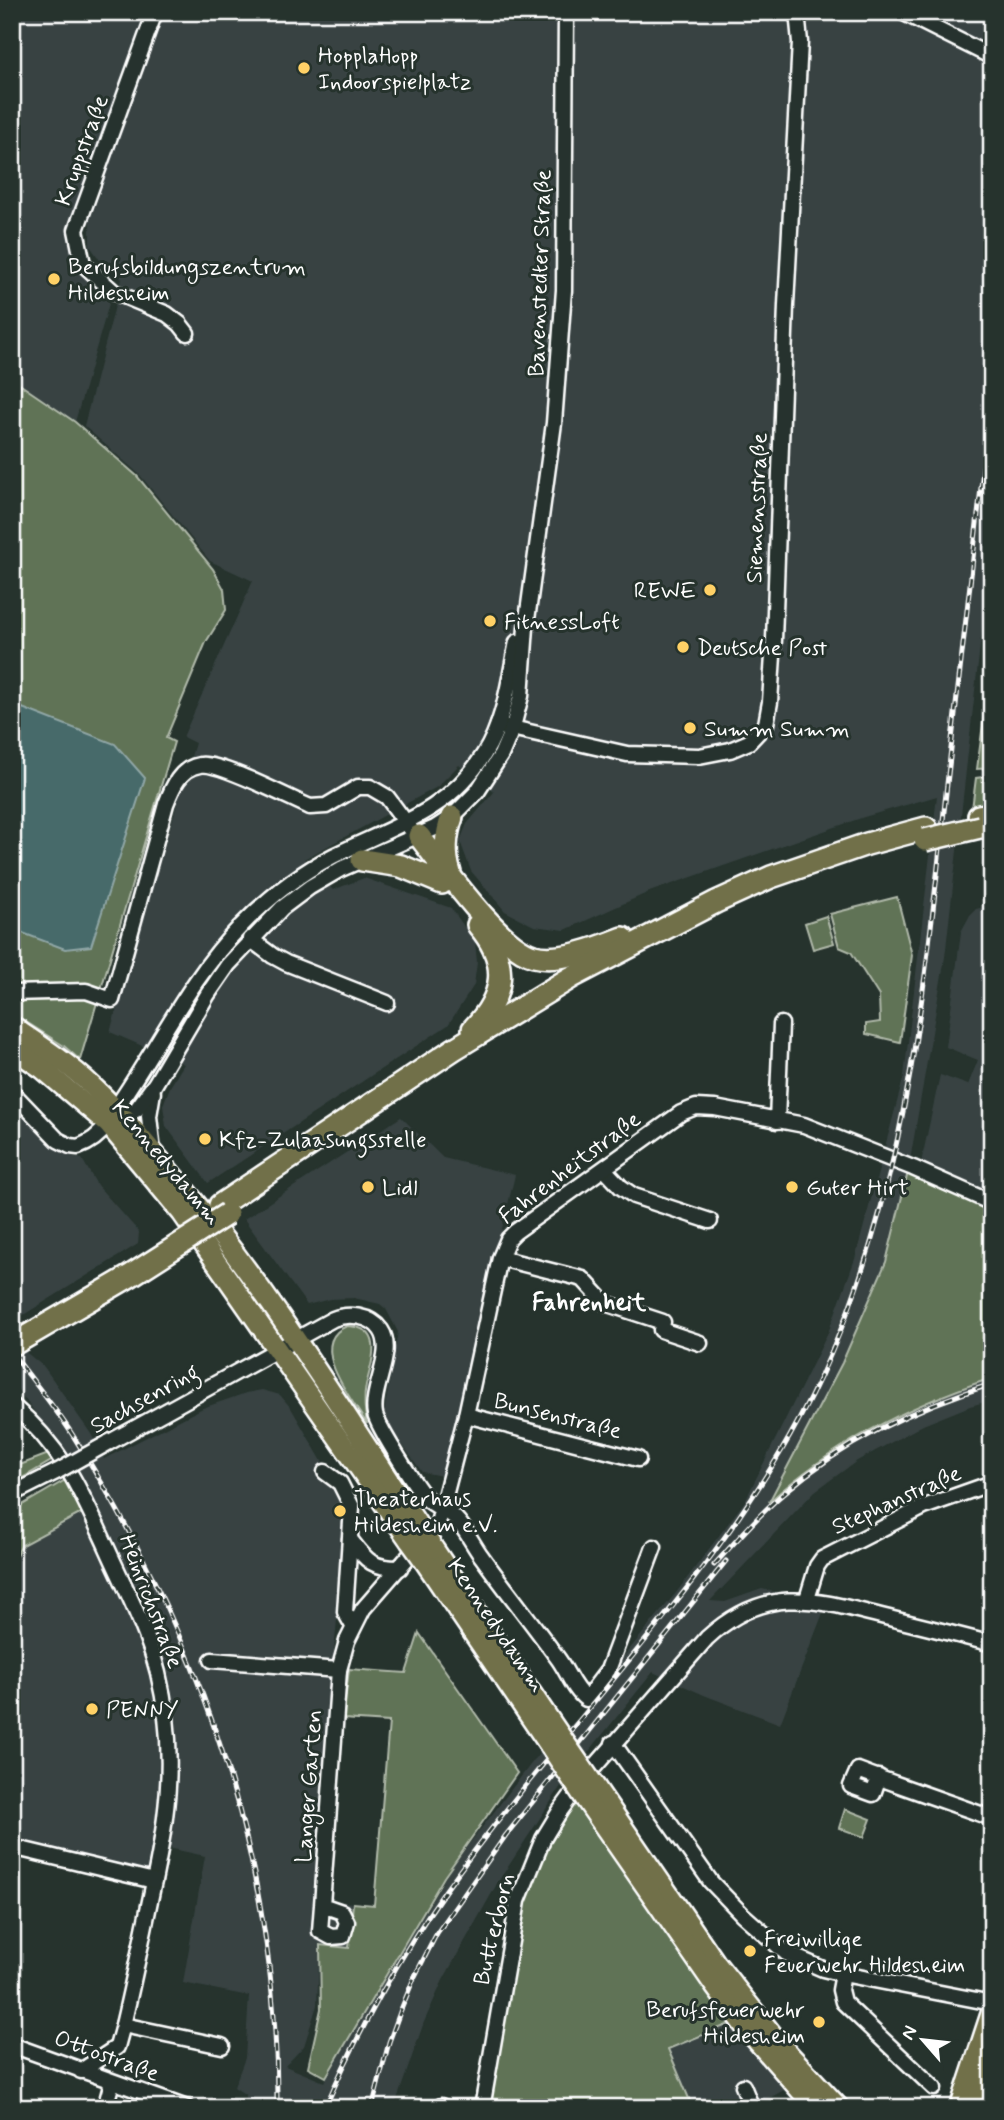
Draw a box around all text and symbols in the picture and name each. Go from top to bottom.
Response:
place label: HopplaHopp Indoorspielplatz [318,42,472,98]
marker: HopplaHopp Indoorspielplatz [296,60,312,76]
street label: Kruppstraße [49,91,117,210]
street label: Bavenstedter Straße [522,169,560,377]
place label: Berufsbildungszentrum Hildesheim [68,253,306,309]
marker: Berufsbildungszentrum Hildesheim [46,271,62,287]
street label: Siemensstraße [740,432,776,584]
place label: REWE [634,577,696,607]
marker: REWE [702,582,718,598]
place label: FitnessLoft [504,608,620,638]
marker: FitnessLoft [482,613,498,629]
place label: Deutsche Post [697,634,827,664]
marker: Deutsche Post [675,639,691,655]
place label: Summ Summ [704,715,850,745]
marker: Summ Summ [682,720,698,736]
street label: Kennedydamm [104,1094,227,1233]
street label: Fahrenheitstraße [493,1105,647,1232]
place label: Kfz-Zulaasungsstelle [219,1126,427,1158]
marker: Kfz-Zulaasungsstelle [197,1131,213,1147]
place label: Lidl [382,1174,418,1204]
place label: Guter Hirt [806,1174,909,1204]
marker: Lidl [360,1179,376,1195]
marker: Guter Hirt [784,1179,800,1195]
district label: Fahrenheit [532,1288,647,1319]
street label: Sachsenring [85,1358,206,1444]
street label: Bunsenstraße [490,1387,625,1447]
street label: Stephanstraße [827,1459,966,1543]
place label: Theaterhaus Hildesheim e.V. [354,1485,498,1541]
marker: Theaterhaus Hildesheim e.V. [332,1503,348,1519]
street label: Heinrichstraße [111,1530,189,1673]
street label: Kennedydamm [439,1553,551,1699]
place label: PENNY [106,1696,179,1726]
marker: PENNY [84,1701,100,1717]
street label: Langer Garten [290,1708,332,1864]
street label: Butterborn [468,1871,522,1988]
place label: Freiwillige Feuerwehr Hildesheim [764,1925,965,1981]
marker: Freiwillige Feuerwehr Hildesheim [742,1943,758,1959]
place label: Berufsfeuerwehr Hildesheim [646,1996,805,2052]
north arrow [888,2004,958,2074]
marker: Berufsfeuerwehr Hildesheim [811,2014,827,2030]
text: N [895,2021,923,2044]
street label: Ottostraße [50,2024,163,2090]

